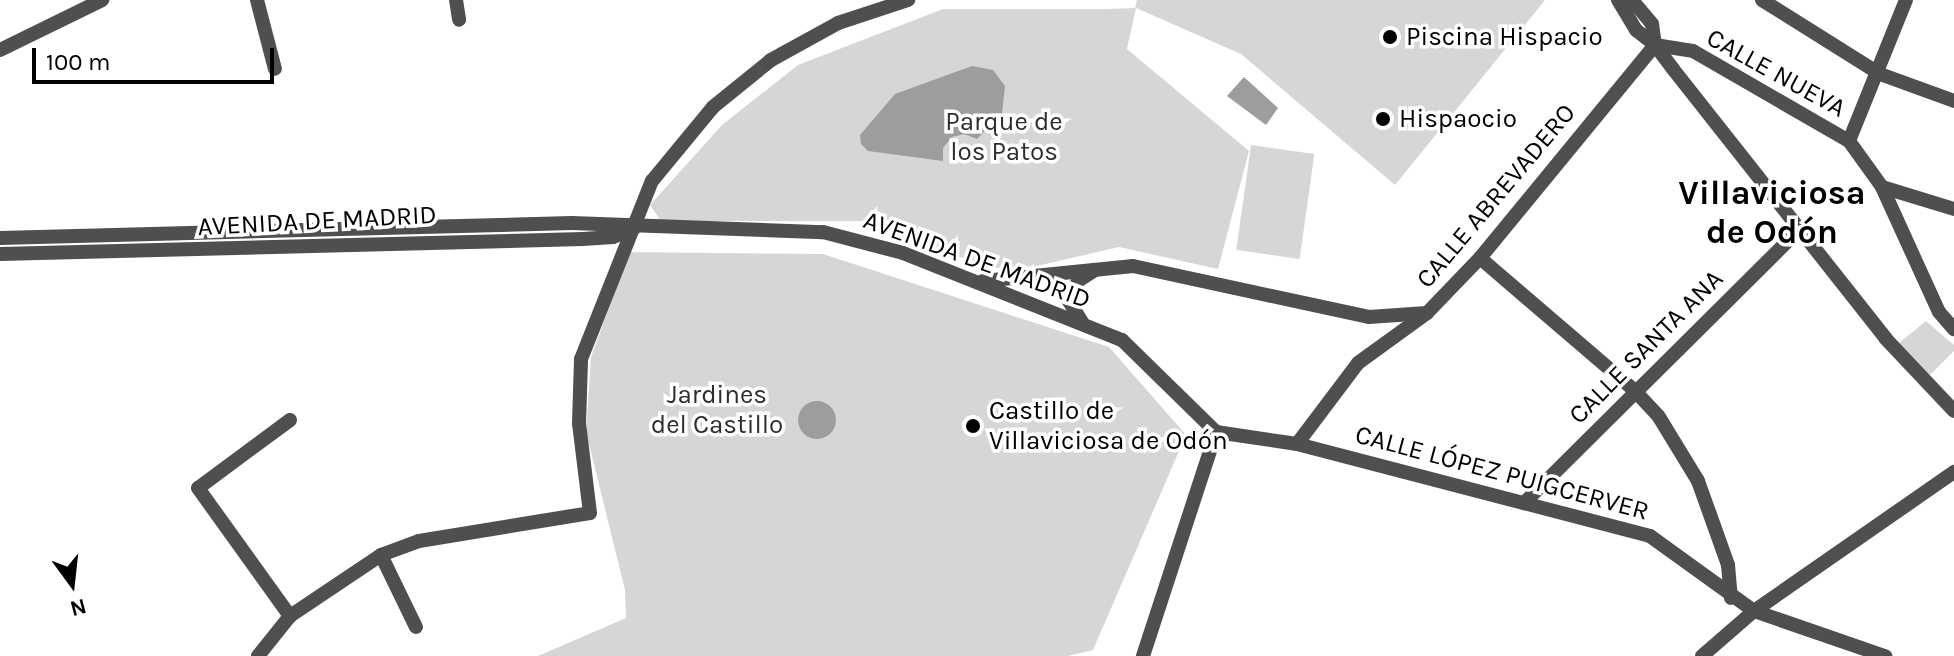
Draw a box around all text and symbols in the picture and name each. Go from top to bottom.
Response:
place label: Piscina Hispacio [1406,21,1603,53]
street label: CALLE NUEVA [1701,22,1851,124]
marker: Piscina Hispacio [1381,28,1399,46]
scale bar [36,32,278,82]
text: 100 m [46,48,111,76]
street label: CALLE ABREVADERO [1410,98,1582,294]
place label: Hispaocio [1399,103,1517,135]
park label: Parque de los Patos [945,106,1063,168]
marker: Hispaocio [1374,110,1392,128]
district label: Villaviciosa de Odón [1678,173,1866,252]
street label: AVENIDA DE MADRID [197,199,437,243]
street label: AVENIDA DE MADRID [859,204,1095,316]
street label: CALLE SANTA ANA [1562,263,1730,431]
park label: Jardines del Castillo [651,379,783,440]
place label: Castillo de Villaviciosa de Odón [989,395,1228,456]
marker: Castillo de Villaviciosa de Odón [964,417,982,435]
street label: CALLE LÓPEZ PUIGCERVER [1352,419,1652,527]
north arrow [32,544,112,624]
text: N [67,593,89,622]

